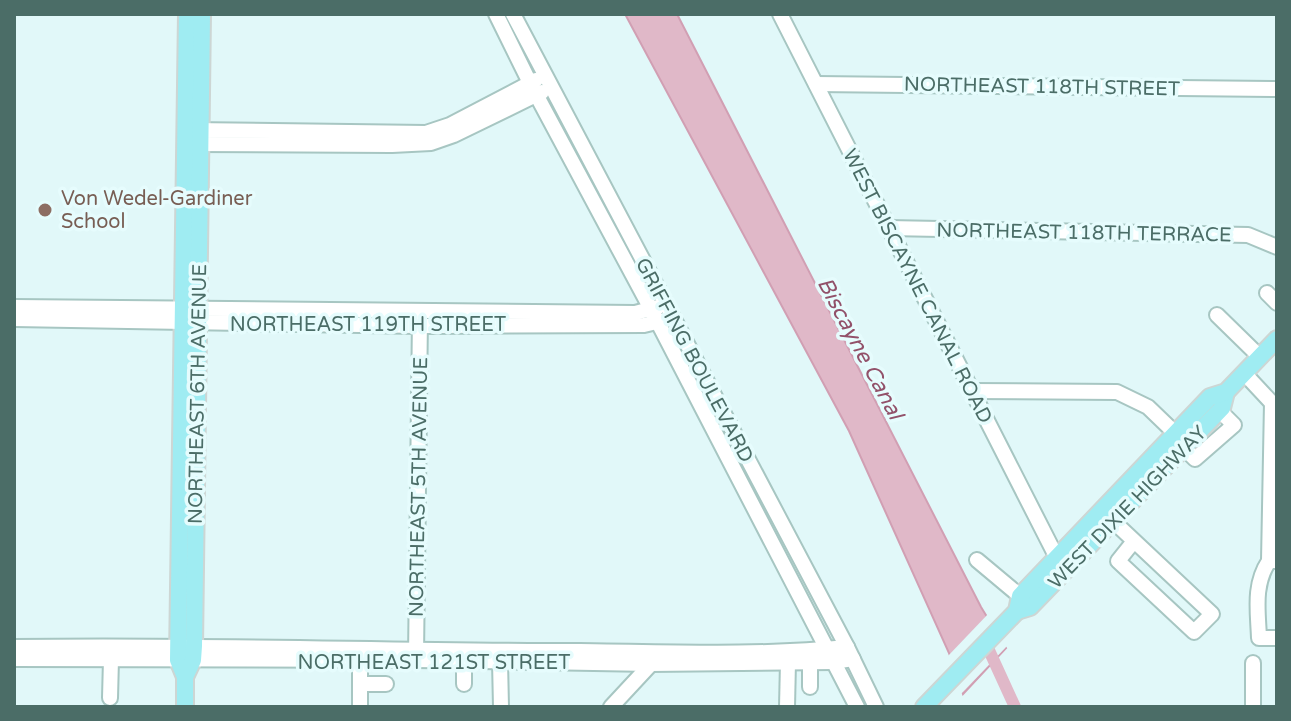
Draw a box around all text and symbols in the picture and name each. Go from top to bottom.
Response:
street label: NORTHEAST 118TH STREET [904,73,1180,101]
street label: WEST BISCAYNE CANAL ROAD [837,145,997,428]
place label: Von Wedel-Gardiner School [61,187,253,234]
marker: Von Wedel-Gardiner School [36,201,54,219]
street label: NORTHEAST 118TH TERRACE [936,218,1232,248]
street label: GRIFFING BOULEVARD [630,254,758,467]
street label: NORTHEAST 6TH AVENUE [184,264,212,524]
water label: Biscayne Canal [812,273,910,426]
street label: NORTHEAST 119TH STREET [230,313,506,337]
street label: NORTHEAST 5TH AVENUE [405,357,433,617]
street label: WEST DIXIE HIGHWAY [1044,421,1212,594]
street label: NORTHEAST 121ST STREET [298,651,570,675]

